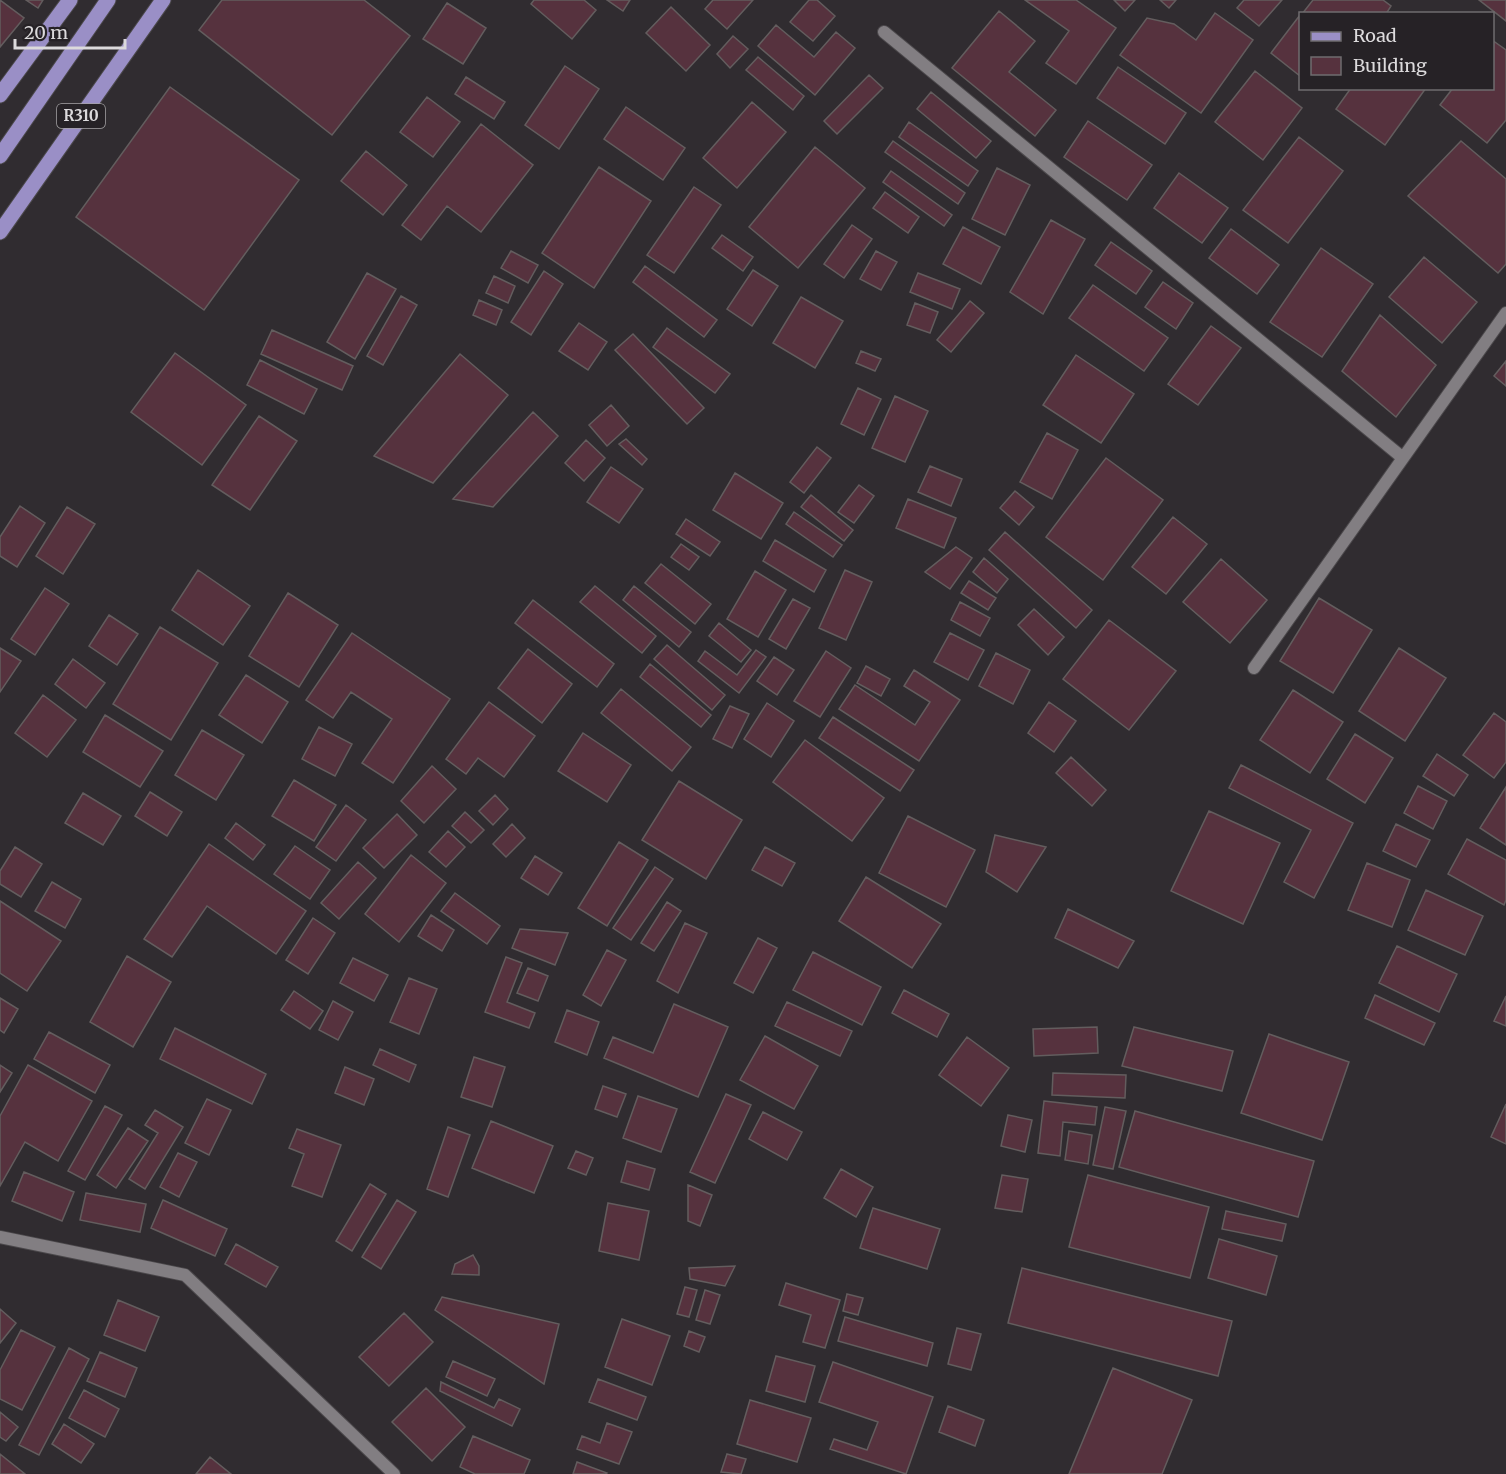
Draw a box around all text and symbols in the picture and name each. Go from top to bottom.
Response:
scale bar [15,12,124,50]
legend [1299,12,1494,90]
text: 20 m [24,21,68,44]
text: Road [1353,24,1397,47]
text: Building [1353,54,1427,77]
road number: R310 [57,104,105,128]

